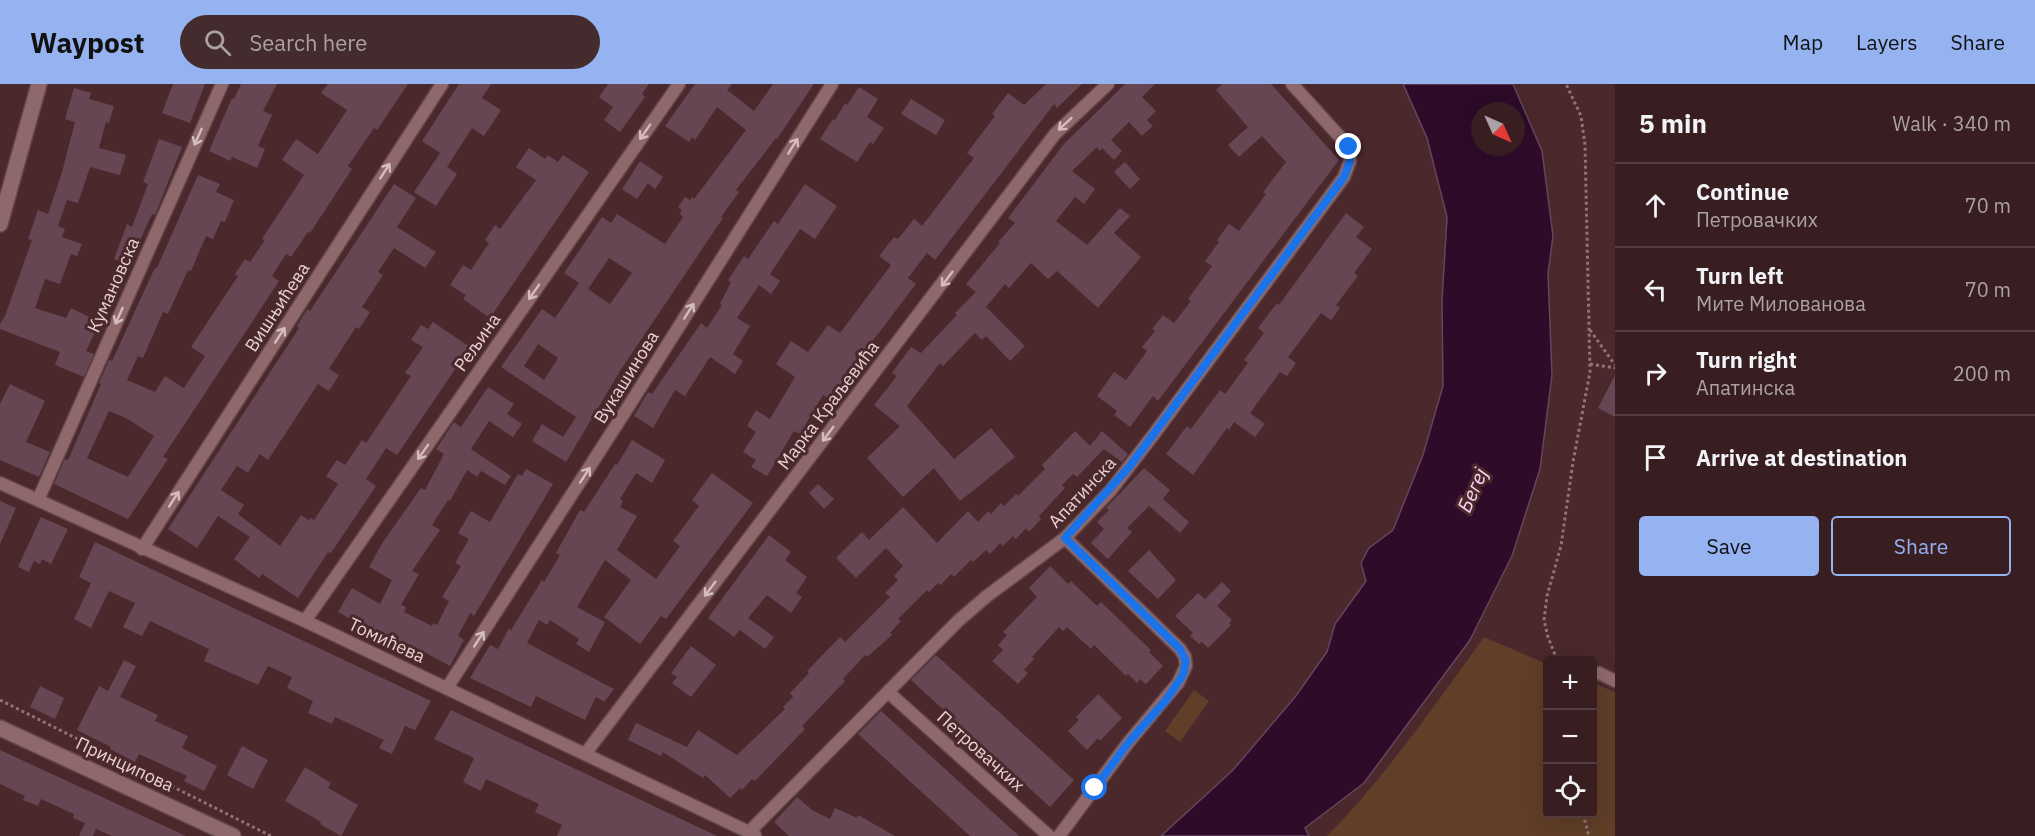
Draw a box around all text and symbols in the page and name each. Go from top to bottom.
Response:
search box [180,15,600,69]
text: Waypost [30,24,144,61]
icon: search [201,26,234,59]
text: Search here [249,28,367,57]
text: Map [1783,28,1823,56]
text: Layers [1856,28,1918,56]
text: Share [1951,28,2005,56]
north arrow [1471,102,1525,156]
text: 5 min [1639,106,1707,140]
text: Walk · 340 m [1893,110,2011,137]
one-way arrow [1058,117,1073,131]
one-way arrow [639,123,651,140]
one-way arrow [192,128,203,146]
route end [1335,133,1361,159]
one-way arrow [787,137,800,154]
one-way arrow [379,163,392,180]
text: Continue [1696,177,1789,206]
icon: ahead [1639,189,1672,222]
text: 70 m [1965,192,2011,219]
text: Петровачких [1696,206,1818,233]
street label: Кумановска [82,234,144,336]
street label: Вишњићева [240,258,315,356]
text: Turn left [1696,261,1784,290]
one-way arrow [940,270,953,286]
icon: left [1639,273,1672,306]
text: 70 m [1965,276,2011,303]
one-way arrow [528,284,540,300]
text: Мите Милованова [1696,290,1866,317]
one-way arrow [683,302,696,319]
one-way arrow [113,306,125,324]
street label: Рељина [449,308,505,376]
street label: Вукашинова [588,326,664,428]
one-way arrow [273,327,286,344]
street label: Марка Краљевића [772,336,884,474]
text: Turn right [1696,345,1797,374]
icon: right [1639,357,1672,390]
text: 200 m [1953,360,2011,387]
text: Апатинска [1696,374,1795,401]
one-way arrow [822,426,835,442]
icon: arrive [1639,441,1672,474]
text: Arrive at destination [1696,443,1907,472]
one-way arrow [417,444,429,460]
street label: Апатинска [1043,451,1121,532]
water label: Бегеј [1450,463,1494,516]
one-way arrow [579,467,591,484]
one-way arrow [168,492,180,508]
button: Save [1639,516,1819,576]
button: Share [1831,516,2011,576]
one-way arrow [704,581,717,597]
street label: Томићева [345,612,429,668]
one-way arrow [473,631,485,648]
map controls [1543,656,1597,818]
button: + [1543,656,1597,710]
street label: Петровачких [933,706,1029,796]
button: − [1543,710,1597,764]
street label: Принципова [72,731,178,797]
button: locate [1543,764,1597,818]
route start [1081,774,1107,800]

